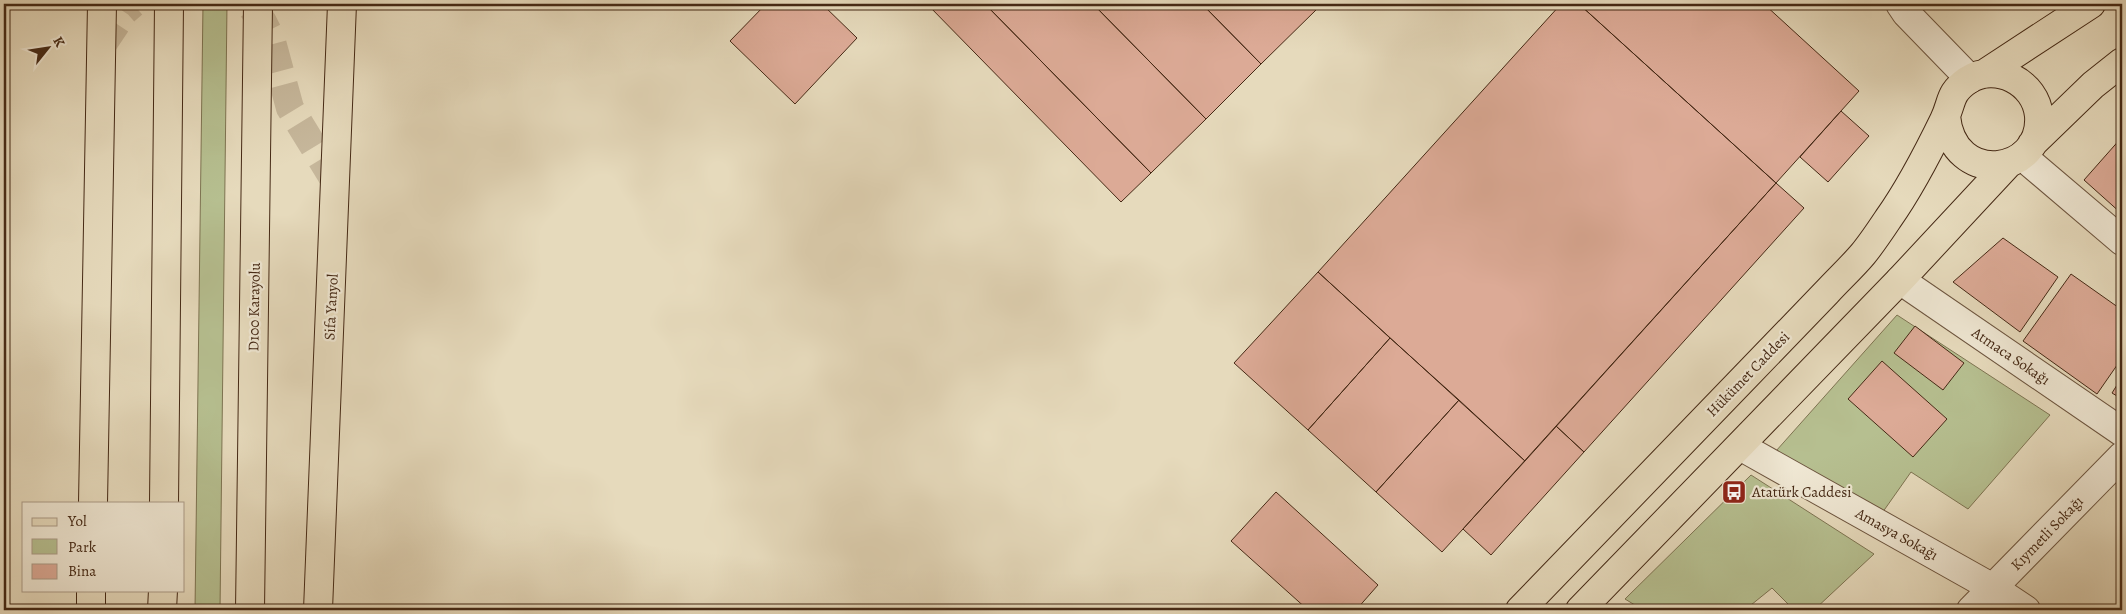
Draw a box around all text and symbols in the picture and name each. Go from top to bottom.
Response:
north arrow [22,22,72,72]
text: K [48,33,70,51]
street label: D100 Karayolu [243,262,265,352]
street label: Sifa Yanyol [319,273,343,341]
street label: Atmaca Sokağı [1967,322,2054,390]
street label: Hükümet Caddesi [1702,327,1794,421]
bus stop icon: Atatürk Caddesi [1721,479,1747,505]
place label: Atatürk Caddesi [1751,482,1851,502]
street label: Kıymetli Sokağı [2006,491,2088,575]
legend [22,502,185,592]
street label: Amasya Sokağı [1851,503,1942,565]
text: Yol [67,511,87,531]
text: Park [68,537,97,557]
text: Bina [68,561,96,581]

